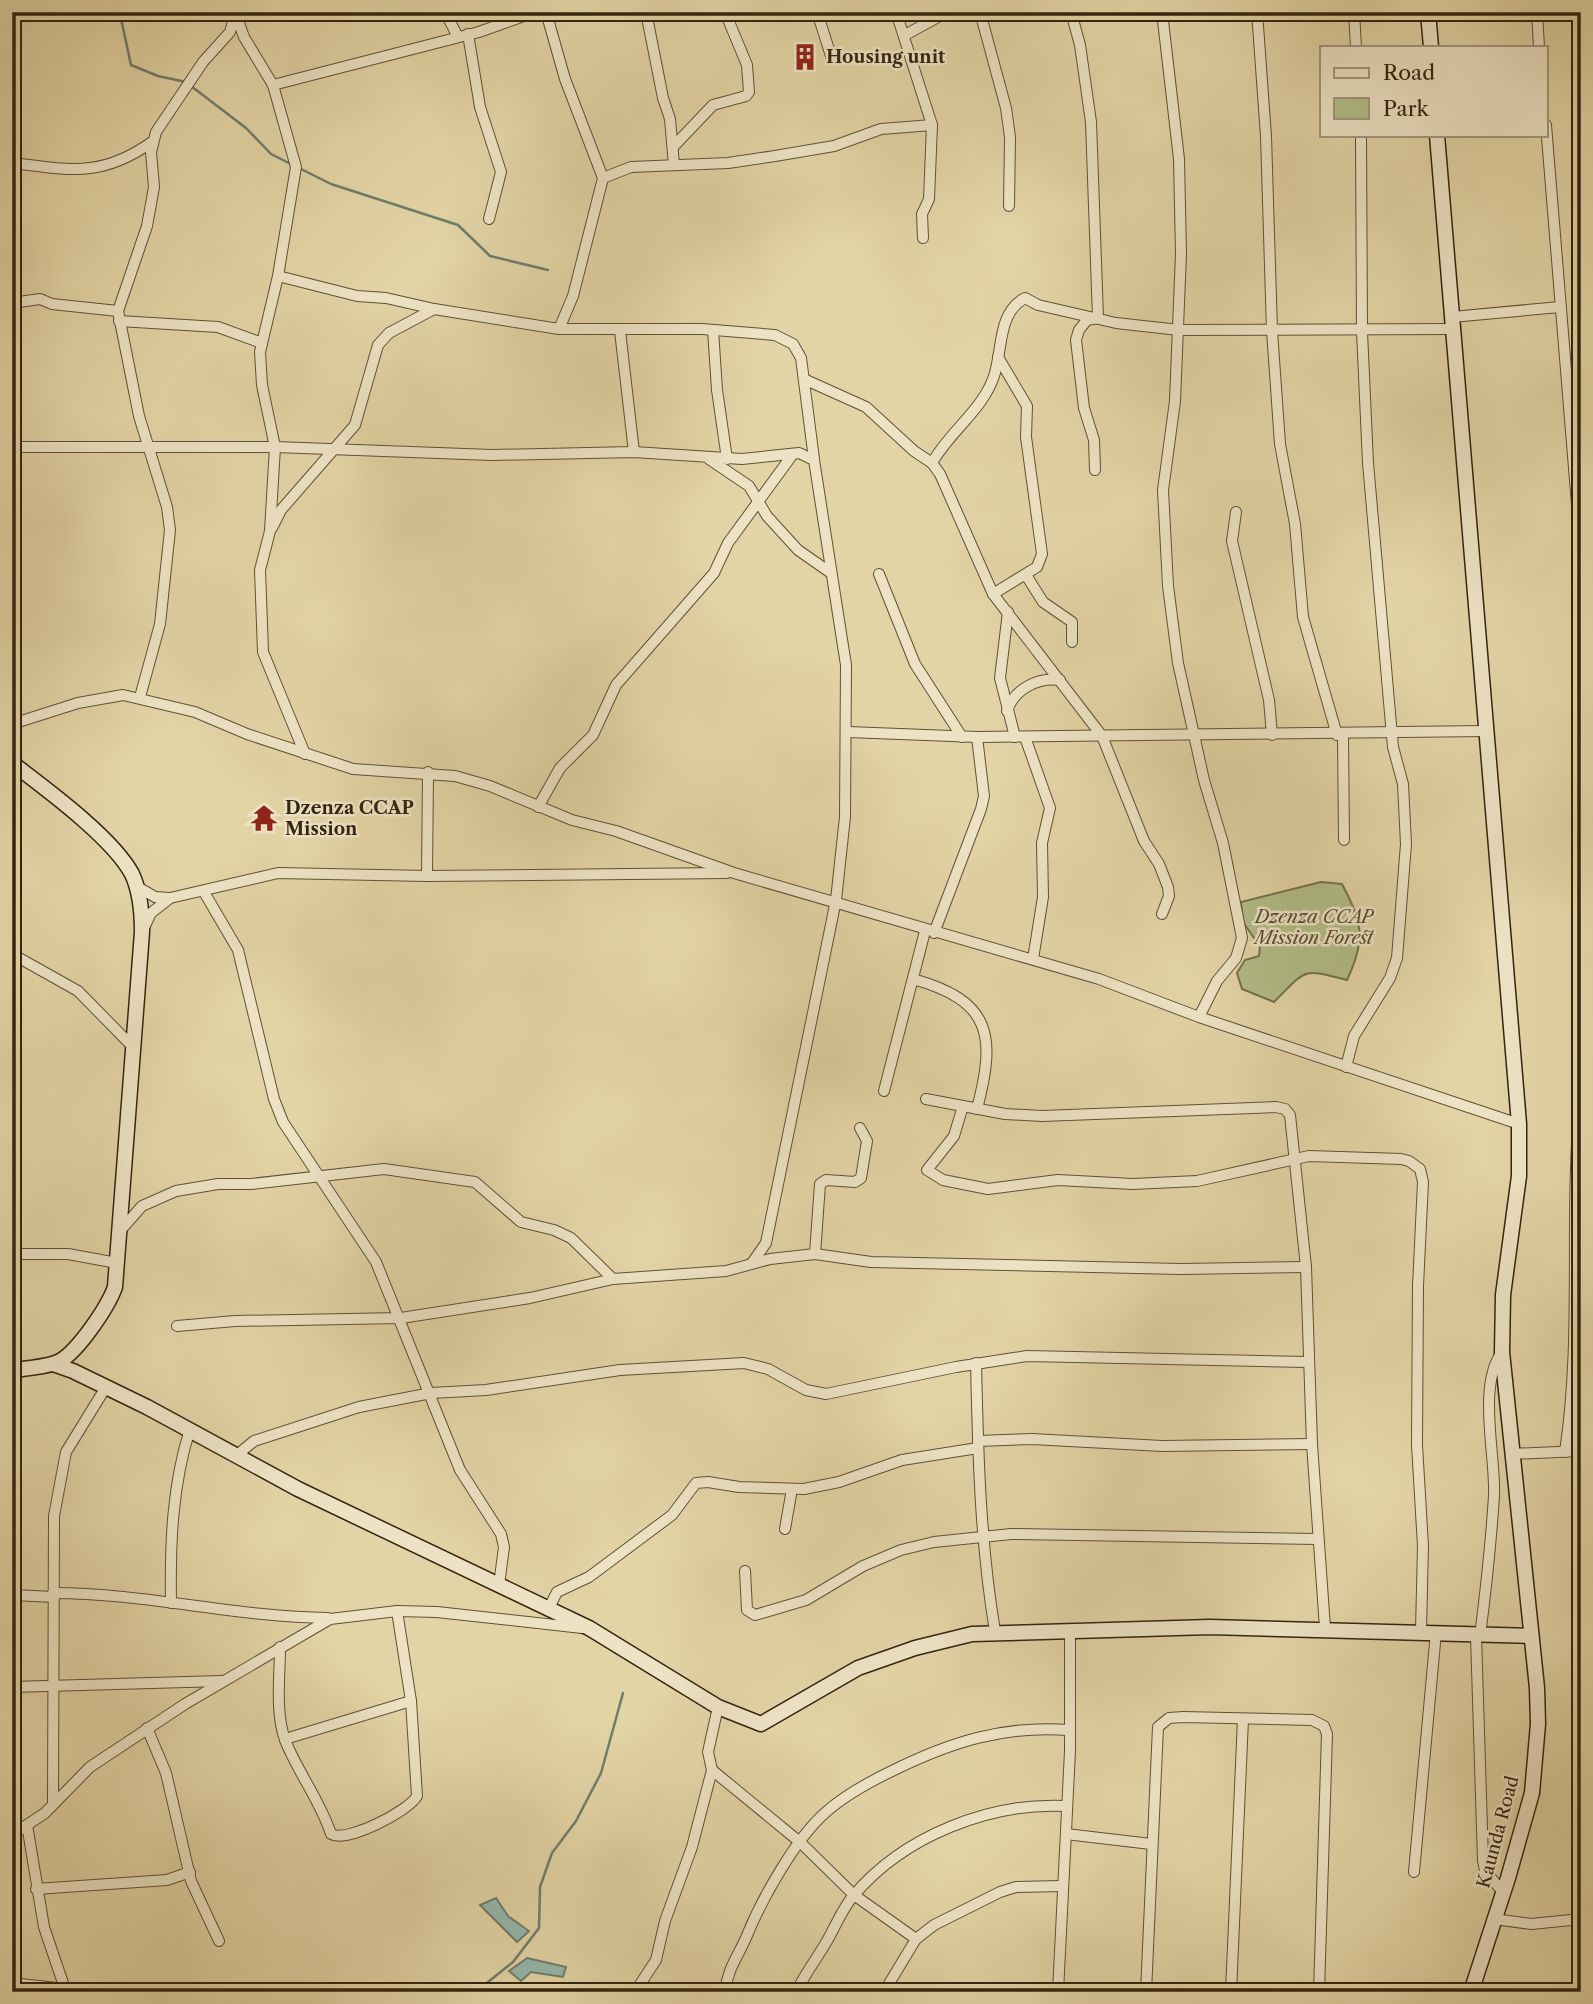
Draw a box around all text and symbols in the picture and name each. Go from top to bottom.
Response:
building icon: Housing unit [790,42,820,72]
place label: Housing unit [826,46,946,68]
legend [1320,46,1548,136]
text: Road [1383,60,1435,85]
text: Park [1383,96,1429,121]
place label: Dzenza CCAP Mission [285,797,414,840]
temple icon: Dzenza CCAP Mission [249,803,279,833]
park label: Dzenza CCAP Mission Forest [1253,906,1375,949]
street label: Kaunda Road [1472,1773,1524,1891]

